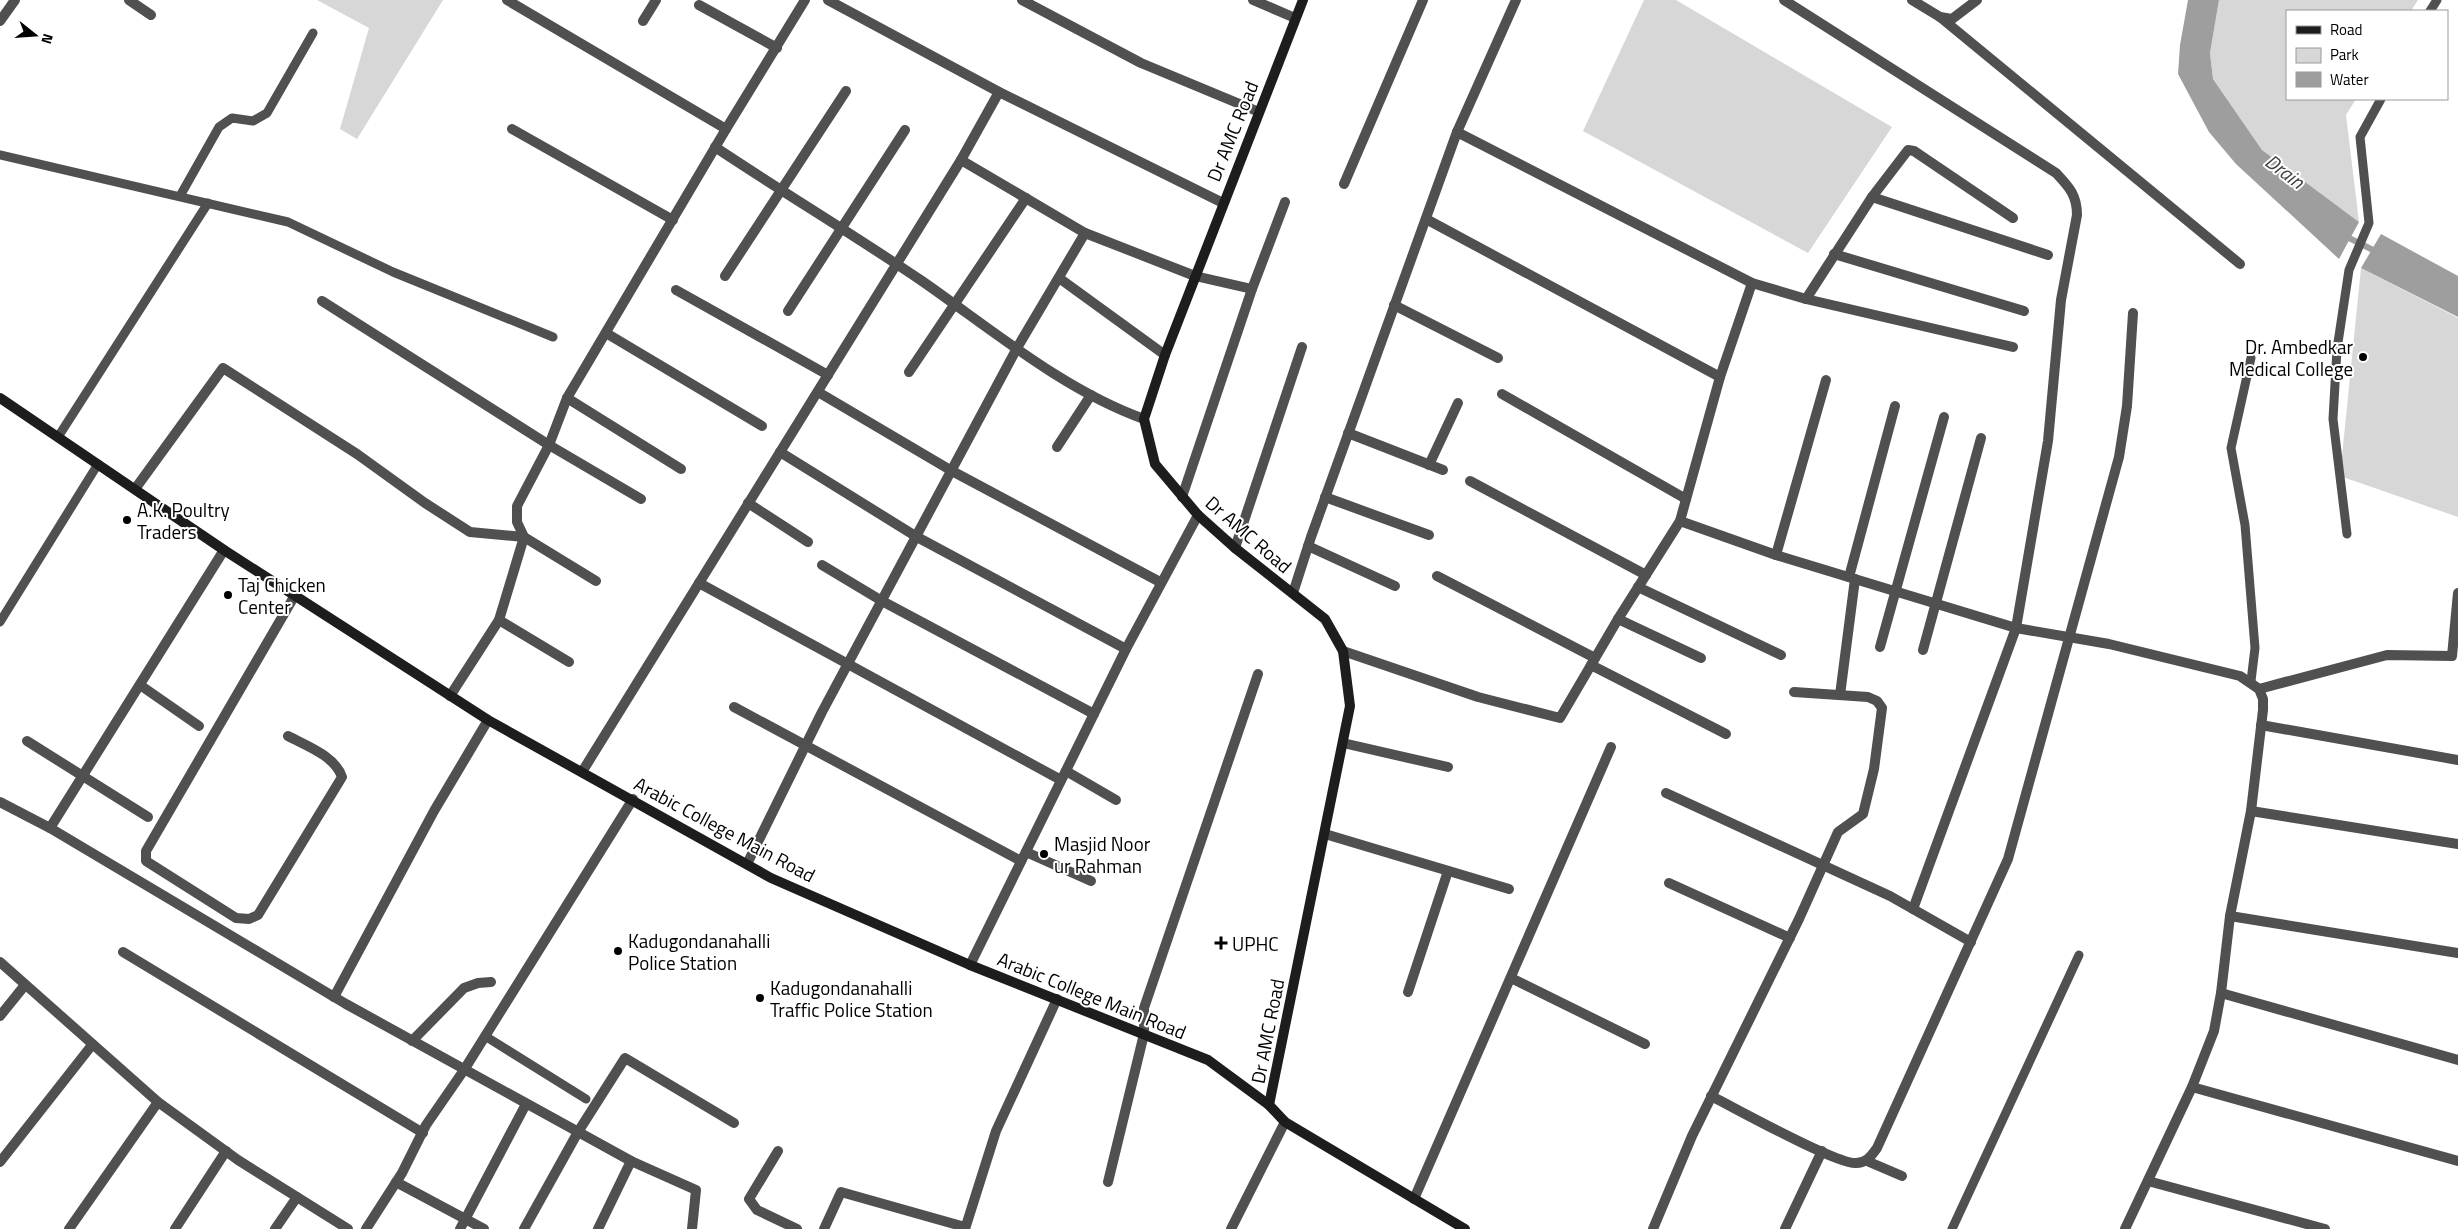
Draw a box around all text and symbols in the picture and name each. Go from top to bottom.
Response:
north arrow [10,10,60,60]
legend [2286,10,2448,100]
text: Road [2330,18,2362,41]
text: N [36,31,59,47]
text: Park [2330,43,2359,66]
text: Water [2330,68,2369,91]
street label: Dr AMC Road [1199,76,1265,186]
water label: Drain [2259,146,2312,197]
place label: Dr. Ambedkar Medical College [2229,332,2353,383]
marker: Dr. Ambedkar Medical College [2357,351,2369,363]
street label: Dr AMC Road [1200,488,1298,580]
place label: A.K. Poultry Traders [137,495,230,546]
marker: A.K. Poultry Traders [121,514,133,526]
place label: Taj Chicken Center [238,570,326,621]
marker: Taj Chicken Center [222,589,234,601]
street label: Arabic College Main Road [629,769,821,889]
place label: Masjid Noor ur Rahman [1054,829,1151,880]
marker: Masjid Noor ur Rahman [1038,848,1050,860]
place label: Kadugondanahalli Police Station [628,926,770,977]
place label: UPHC [1232,929,1279,958]
marker: UPHC [1214,936,1228,950]
street label: Arabic College Main Road [993,944,1191,1046]
marker: Kadugondanahalli Police Station [612,945,624,957]
place label: Kadugondanahalli Traffic Police Station [770,973,933,1024]
street label: Dr AMC Road [1243,976,1291,1086]
marker: Kadugondanahalli Traffic Police Station [754,992,766,1004]

